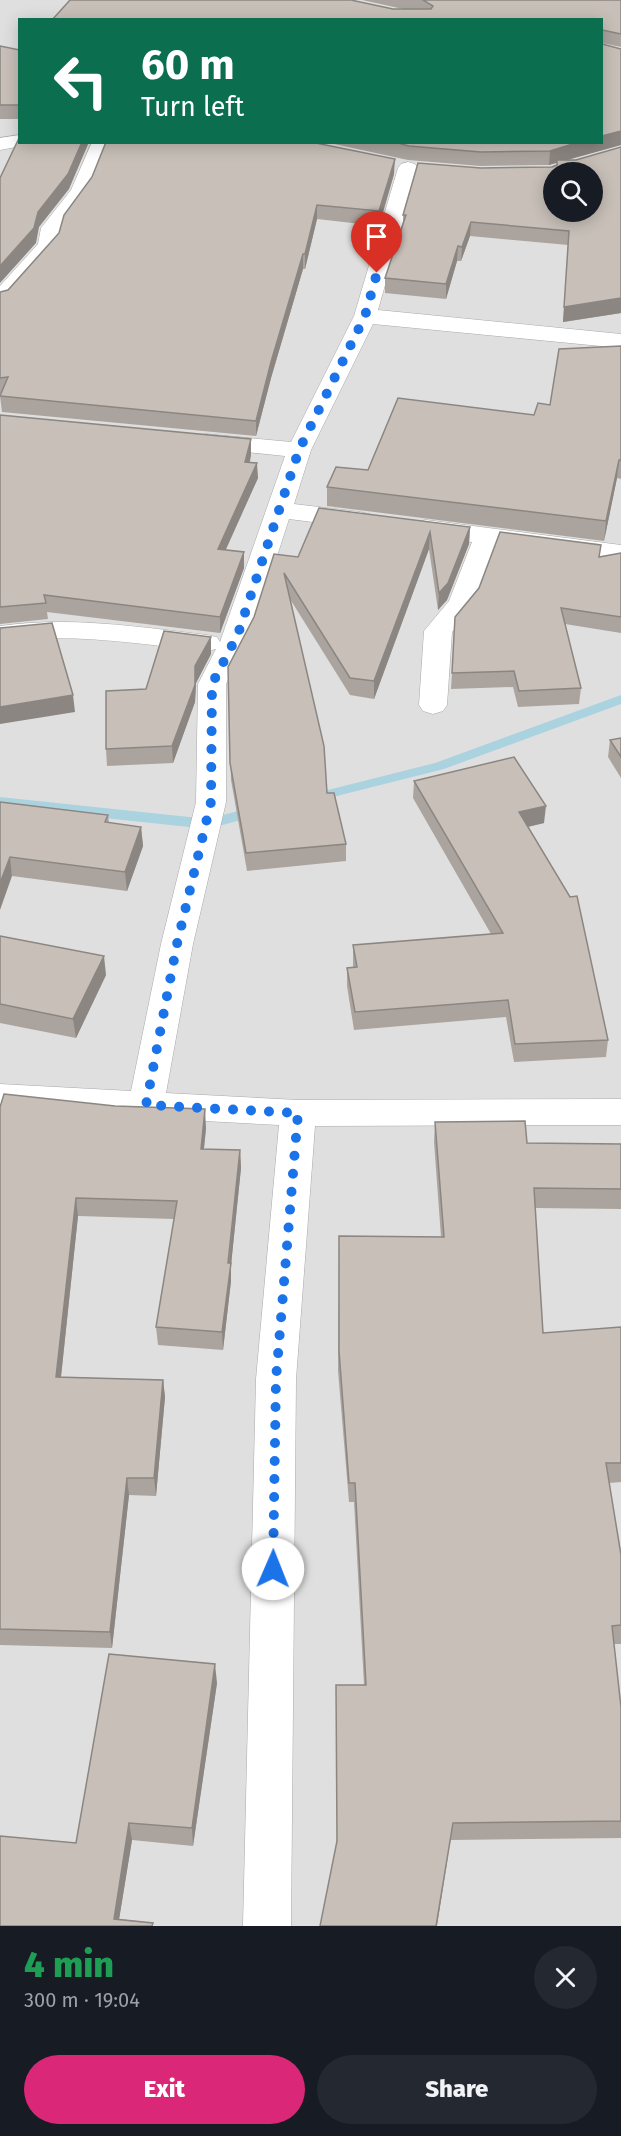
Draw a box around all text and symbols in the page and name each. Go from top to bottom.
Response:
text: 60 m [141,40,235,90]
icon: left [42,42,120,120]
text: Turn left [141,91,244,123]
map controls [543,162,603,222]
button: search [543,162,603,222]
pin [351,211,402,273]
icon: arrive [360,220,393,253]
position arrow [241,1537,305,1601]
text: 4 min [24,1943,114,1987]
button: close [534,1946,597,2009]
text: 300 m · 19:04 [24,1988,140,2012]
button: Exit [24,2055,305,2124]
button: Share [317,2055,597,2124]

